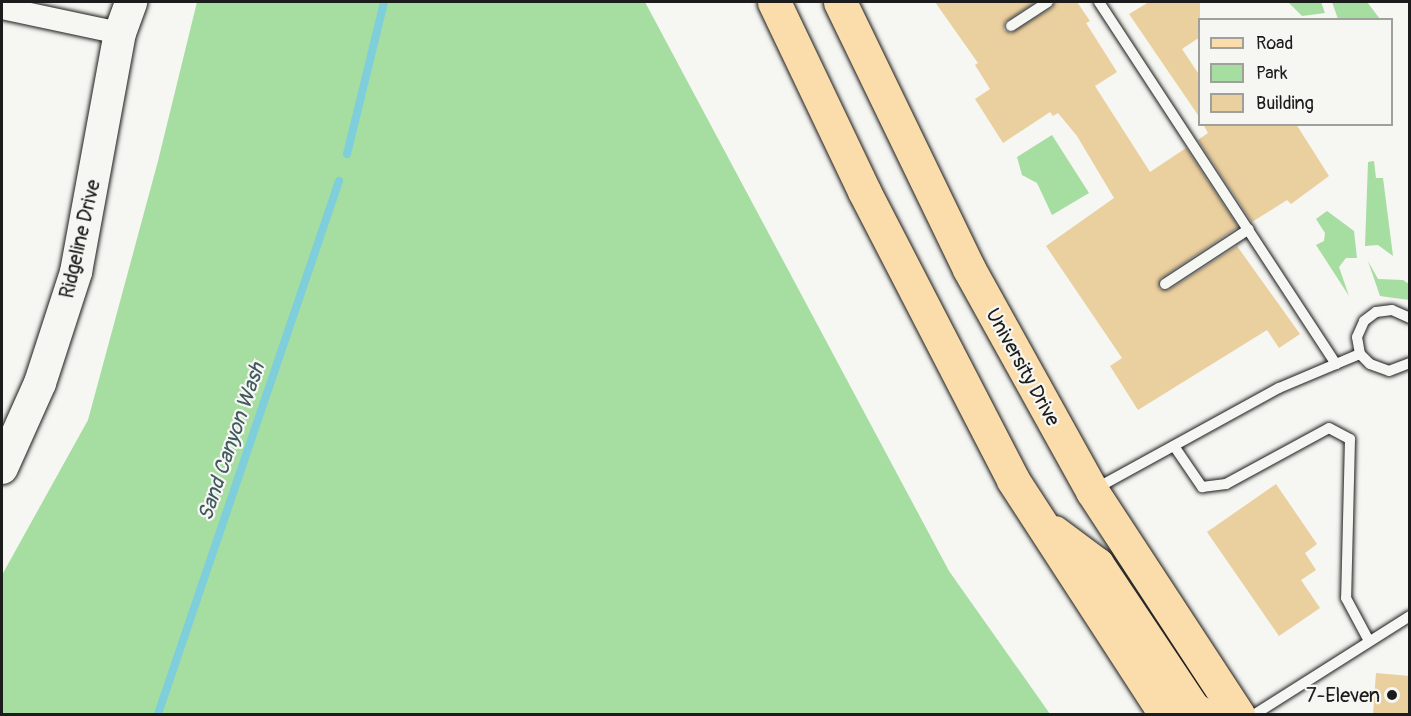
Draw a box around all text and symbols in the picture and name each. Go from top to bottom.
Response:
legend [1198,18,1393,126]
text: Road [1256,32,1293,55]
text: Park [1256,62,1288,85]
text: Building [1256,92,1314,115]
street label: Ridgeline Drive [55,177,105,301]
street label: University Drive [981,304,1065,430]
water label: Sand Canyon Wash [193,360,271,524]
place label: 7-Eleven [1306,683,1380,707]
marker: 7-Eleven [1385,688,1399,702]

